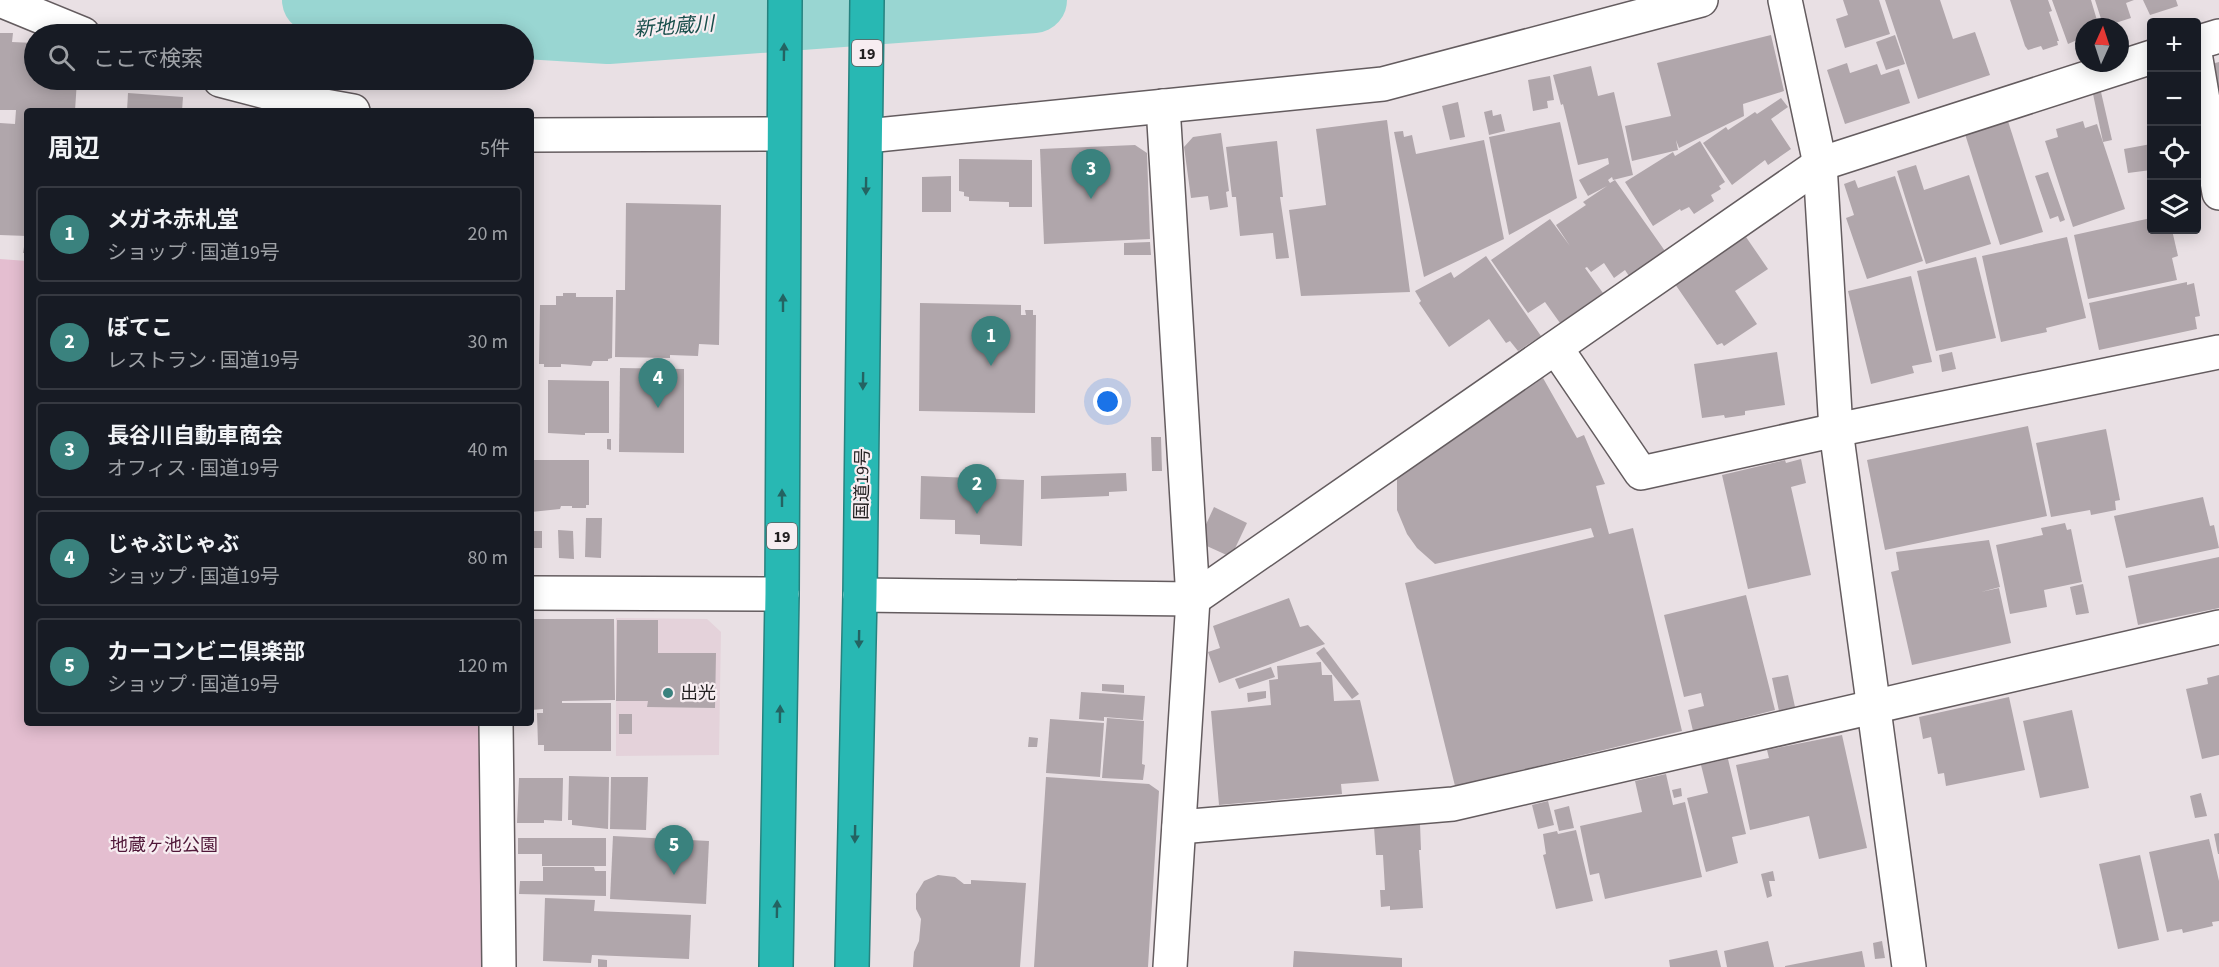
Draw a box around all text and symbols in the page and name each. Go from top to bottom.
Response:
water label: 新地蔵川 [633,10,717,44]
north arrow [2075,18,2129,72]
map controls [2147,18,2201,234]
button: + [2147,18,2201,72]
search box [24,24,534,90]
road number: 19 [852,40,882,66]
icon: search [45,41,78,74]
text: ここで検索 [93,43,203,75]
one-way arrow [779,43,789,62]
button: − [2147,72,2201,126]
button: locate [2147,126,2201,180]
text: 周辺 [48,130,100,167]
text: 5件 [480,135,510,163]
pin: 3 [1072,150,1110,199]
one-way arrow [861,177,871,196]
button: layers [2147,180,2201,234]
text: メガネ赤札堂 [107,204,239,236]
text: 1 [64,220,75,248]
text: 20 m [468,220,508,248]
text: ショップ · 国道19号 [107,239,280,267]
one-way arrow [778,293,788,312]
text: ぼてこ [107,312,173,344]
pin: 1 [972,316,1010,366]
text: 2 [64,328,75,356]
text: 30 m [468,328,508,356]
text: レストラン · 国道19号 [107,347,300,375]
pin: 4 [638,358,678,408]
one-way arrow [858,372,868,391]
your location [1093,387,1122,416]
text: 長谷川自動車商会 [107,420,283,452]
text: 3 [64,436,75,464]
text: 40 m [468,436,508,464]
street label: 国道19号 [849,448,876,520]
text: オフィス · 国道19号 [107,455,279,483]
pin: 2 [958,464,996,514]
one-way arrow [777,488,787,507]
road number: 19 [767,523,797,549]
text: じゃぶじゃぶ [107,528,239,560]
text: 4 [64,544,75,572]
text: 80 m [468,544,508,572]
text: ショップ · 国道19号 [107,563,280,591]
one-way arrow [855,629,864,648]
text: カーコンビニ倶楽部 [107,636,305,668]
text: 5 [64,652,75,680]
text: 120 m [458,652,508,680]
text: ショップ · 国道19号 [107,671,280,699]
place label: 出光 [680,681,716,706]
marker: 出光 [661,686,675,700]
one-way arrow [775,704,785,723]
one-way arrow [850,824,860,843]
pin: 5 [654,826,694,875]
park label: 地蔵ヶ池公園 [110,833,218,858]
one-way arrow [772,899,782,918]

